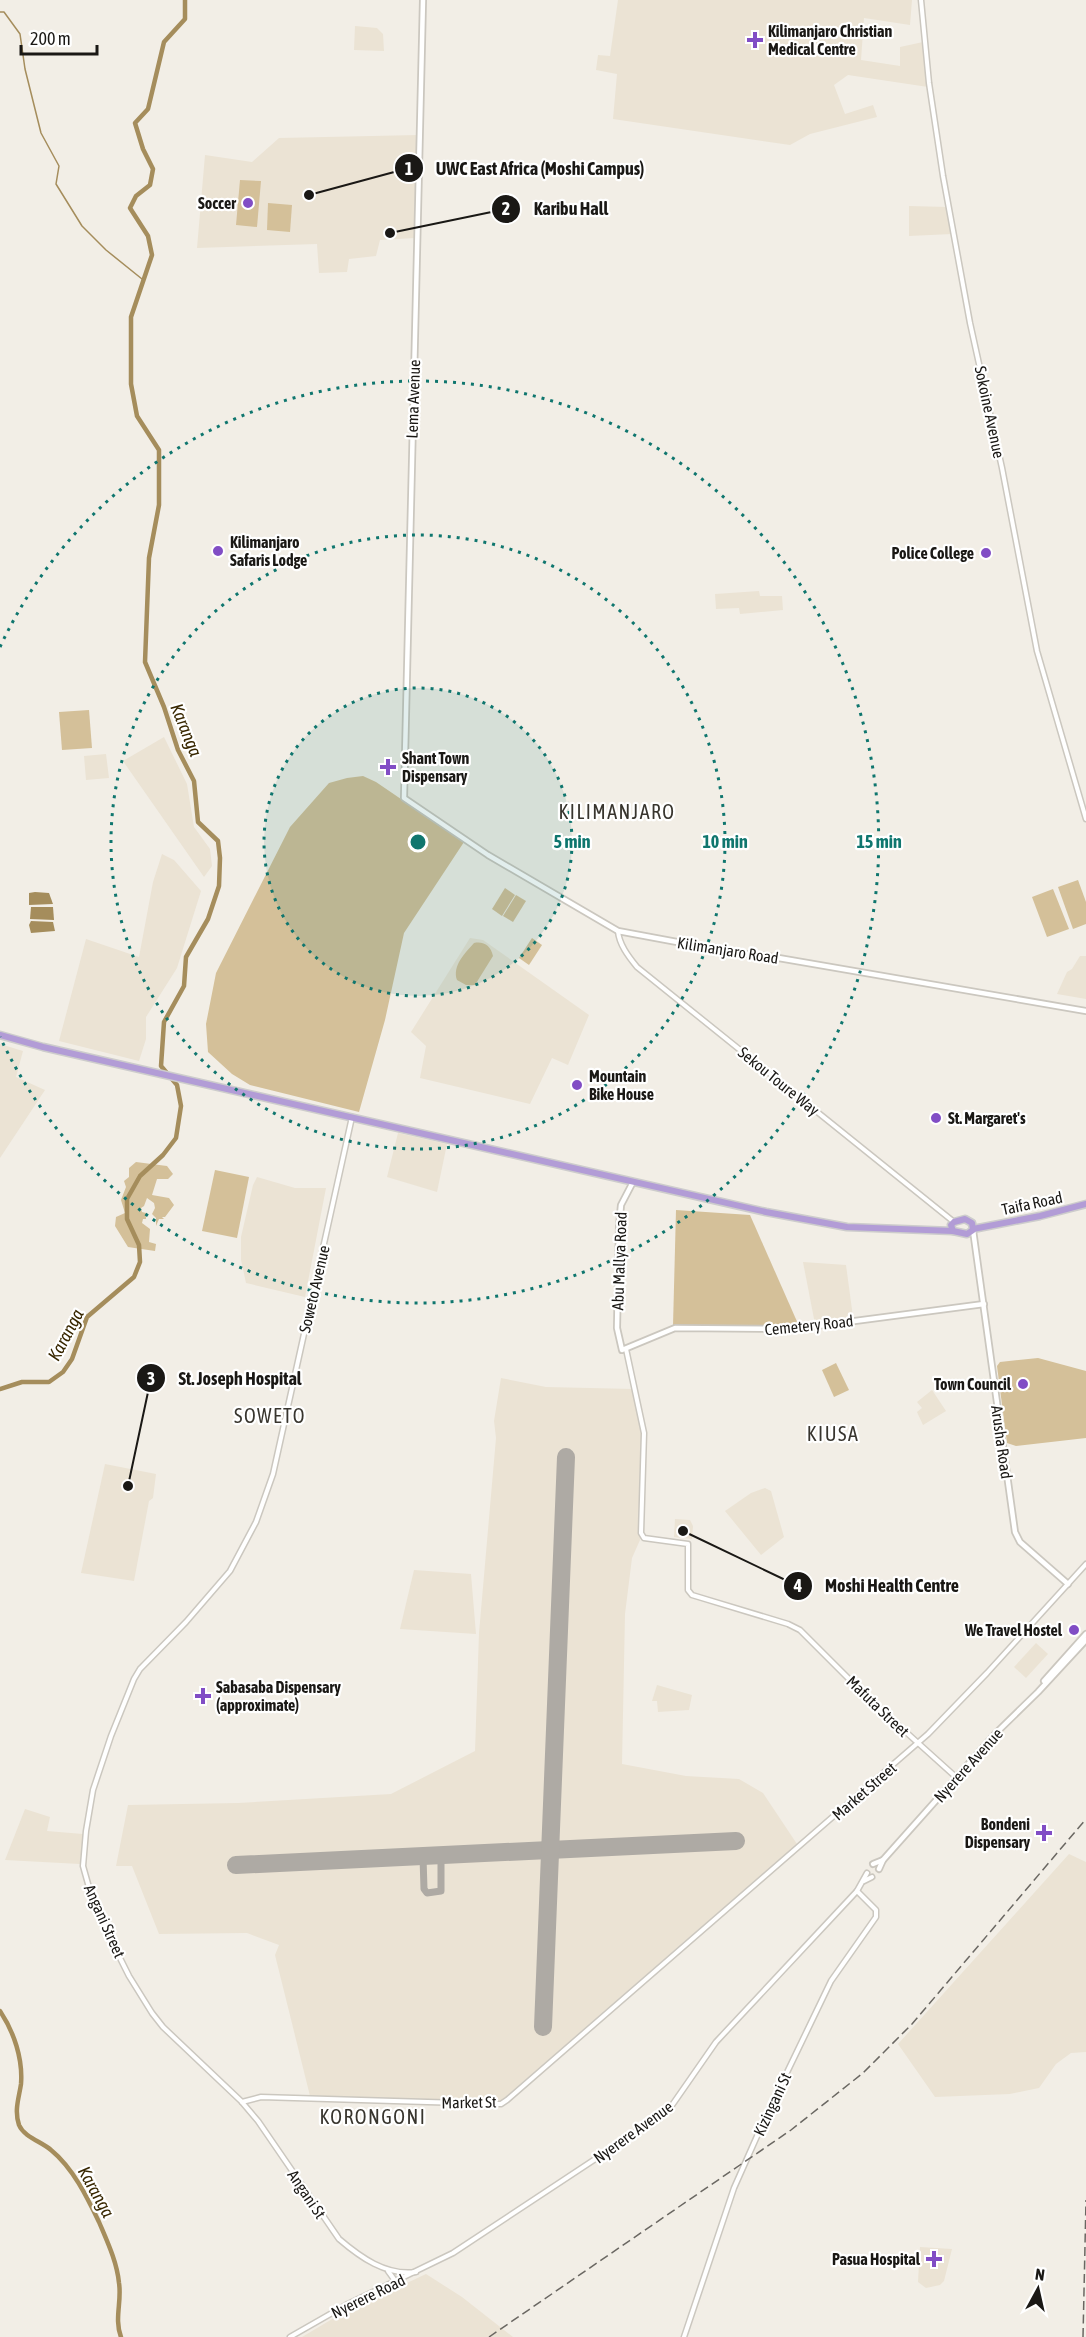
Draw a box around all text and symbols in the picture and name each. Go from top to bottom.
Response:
scale bar [21,18,98,56]
place label: Kilimanjaro Christian Medical Centre [768,22,892,58]
text: 200 m [30,28,71,49]
marker: Kilimanjaro Christian Medical Centre [746,31,764,49]
callout: UWC East Africa (Moshi Campus) [394,150,656,186]
text: 1 [405,158,413,179]
text: UWC East Africa (Moshi Campus) [436,158,644,179]
callout: Karibu Hall [491,191,620,227]
place label: Soccer [198,194,236,212]
marker: Soccer [241,196,255,210]
text: 2 [502,198,510,219]
text: Karibu Hall [534,198,608,219]
street label: Lema Avenue [403,359,423,439]
street label: Sokoine Avenue [971,364,1009,460]
place label: Kilimanjaro Safaris Lodge [230,533,307,569]
marker: Kilimanjaro Safaris Lodge [211,544,225,558]
place label: Police College [891,544,974,562]
marker: Police College [979,546,993,560]
water label: Karanga [166,700,207,760]
place label: Shant Town Dispensary [402,749,469,785]
marker: Shant Town Dispensary [379,758,397,776]
district label: KILIMANJARO [559,800,675,823]
text: 5 min [554,831,591,852]
text: 10 min [702,831,748,852]
text: 15 min [856,831,902,852]
centre of rings [408,832,428,852]
street label: Kilimanjaro Road [676,933,780,968]
street label: Sekou Toure Way [734,1043,823,1120]
place label: Mountain Bike House [589,1067,654,1103]
marker: Mountain Bike House [570,1078,584,1092]
place label: St. Margaret's [948,1109,1026,1127]
marker: St. Margaret's [929,1111,943,1125]
street label: Taifa Road [1000,1188,1064,1218]
street label: Abu Mallya Road [608,1211,631,1311]
street label: Soweto Avenue [295,1244,333,1334]
water label: Karanga [43,1305,88,1364]
street label: Cemetery Road [764,1311,854,1340]
callout: St. Joseph Hospital [136,1360,313,1396]
text: 3 [147,1368,155,1389]
text: St. Joseph Hospital [178,1368,302,1389]
place label: Town Council [934,1375,1012,1393]
marker: Town Council [1016,1377,1030,1391]
district label: SOWETO [234,1404,306,1427]
street label: Arusha Road [988,1404,1016,1480]
district label: KIUSA [807,1422,859,1445]
callout: Moshi Health Centre [783,1568,971,1604]
text: 4 [793,1575,802,1596]
text: Moshi Health Centre [825,1575,959,1596]
place label: We Travel Hostel [964,1621,1063,1639]
marker: We Travel Hostel [1067,1623,1081,1637]
street label: Mafuta Street [843,1672,913,1740]
place label: Sabasaba Dispensary (approximate) [216,1678,341,1714]
marker: Sabasaba Dispensary (approximate) [194,1687,212,1705]
street label: Nyerere Avenue [930,1724,1007,1806]
street label: Market Street [828,1758,900,1824]
place label: Bondeni Dispensary [965,1815,1030,1851]
marker: Bondeni Dispensary [1035,1824,1053,1842]
street label: Angani Street [80,1882,129,1961]
street label: Kizingani St [750,2069,796,2139]
street label: Market St [441,2093,497,2111]
street label: Nyerere Avenue [590,2097,677,2168]
district label: KORONGONI [320,2105,426,2128]
water label: Karanga [74,2163,119,2222]
street label: Angani St [283,2166,330,2223]
place label: Pasua Hospital [832,2250,921,2268]
marker: Pasua Hospital [925,2250,943,2268]
north arrow [1008,2259,1068,2319]
text: N [1034,2265,1046,2284]
street label: Nyerere Road [328,2270,408,2322]

